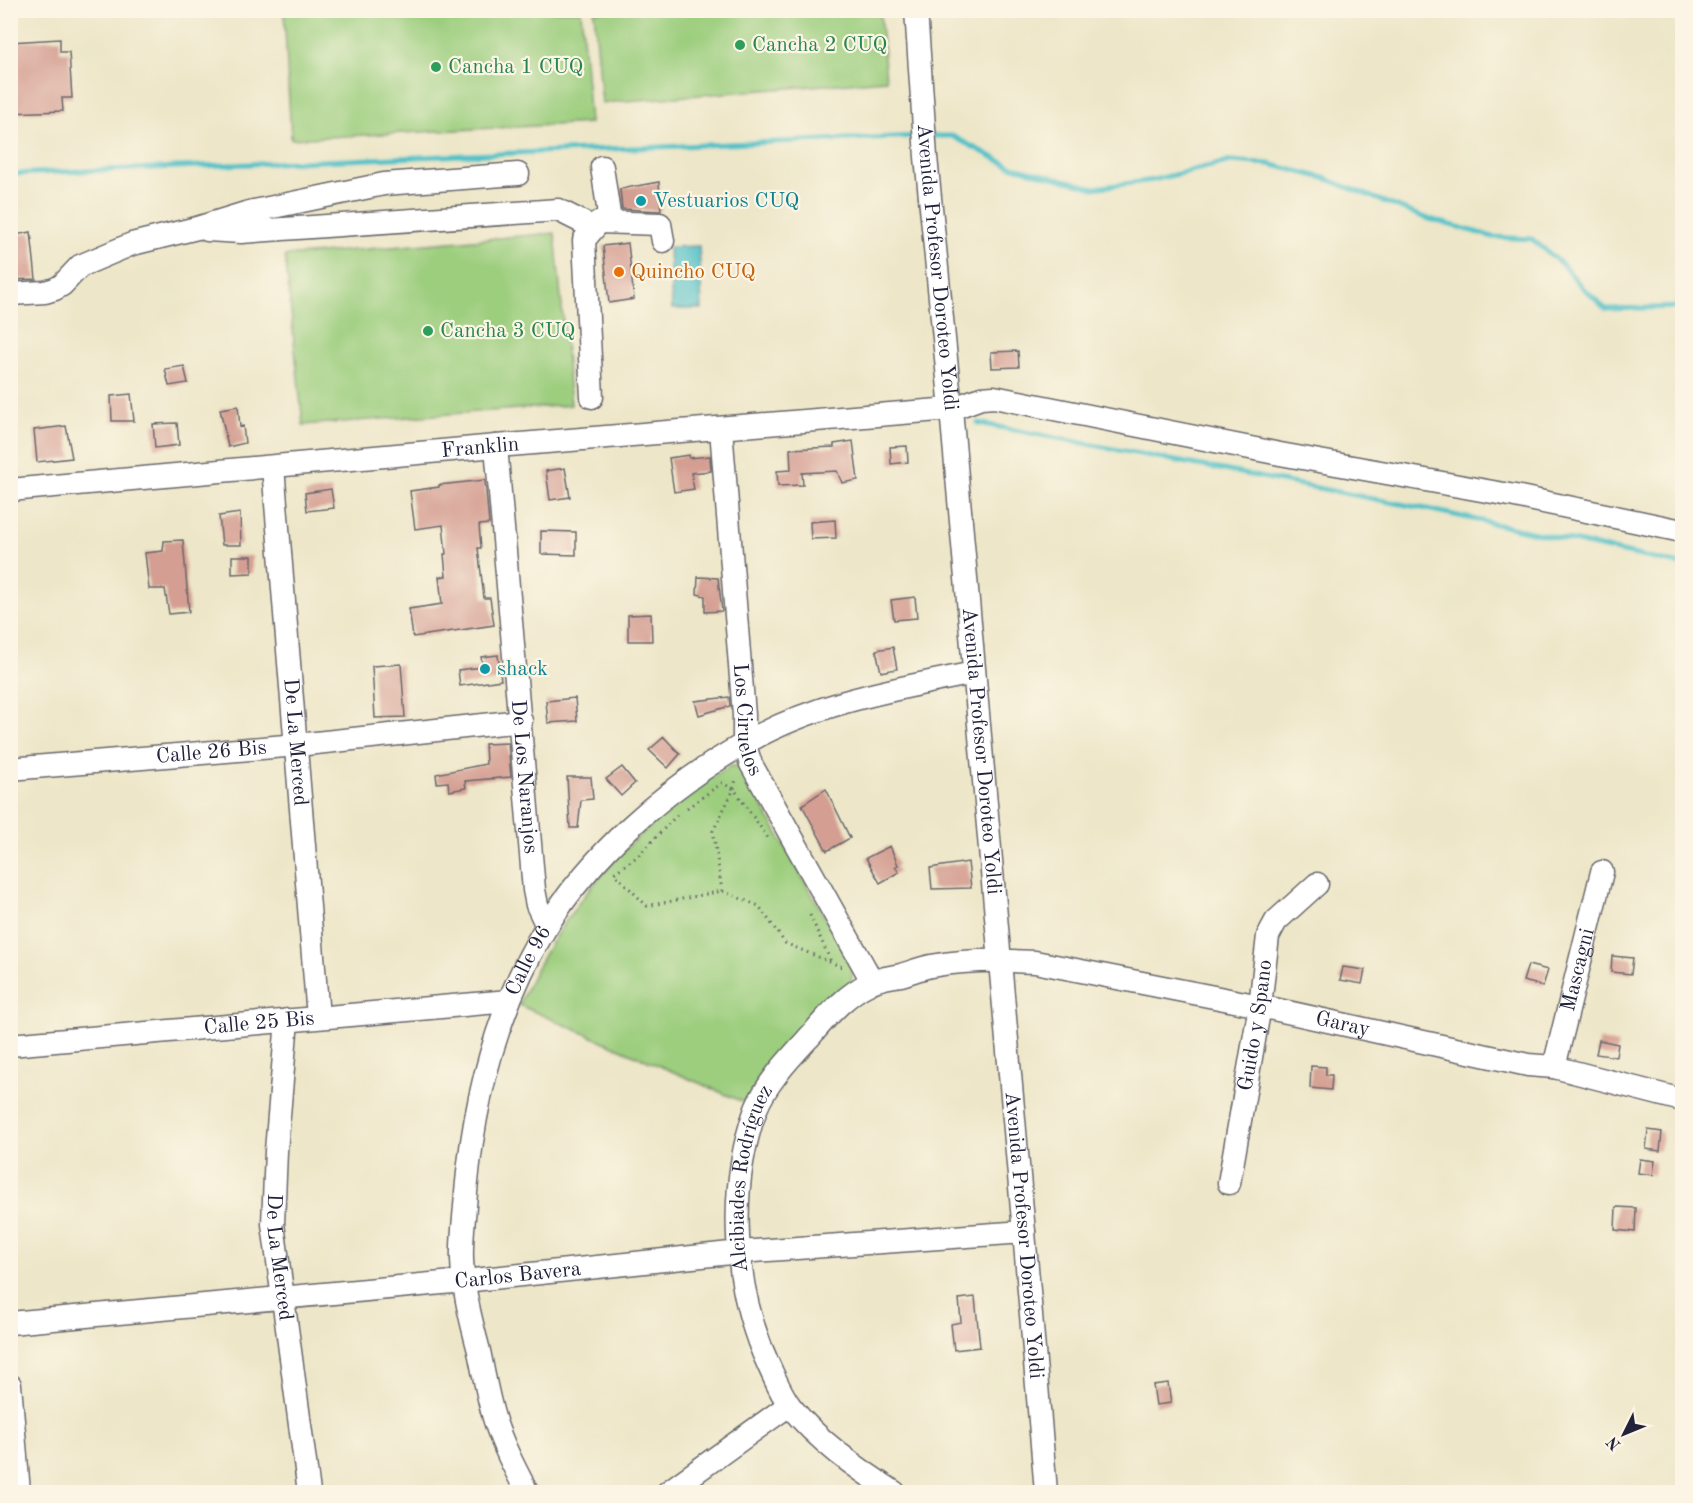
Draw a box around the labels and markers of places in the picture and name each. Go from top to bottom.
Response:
place label: Cancha 2 CUQ [752,35,887,56]
marker: Cancha 2 CUQ [733,38,747,52]
place label: Cancha 1 CUQ [448,57,583,78]
marker: Cancha 1 CUQ [429,60,443,74]
place label: Vestuarios CUQ [653,191,799,212]
marker: Vestuarios CUQ [634,194,648,208]
place label: Quincho CUQ [631,262,755,283]
marker: Quincho CUQ [612,265,626,279]
place label: Cancha 3 CUQ [440,321,575,342]
marker: Cancha 3 CUQ [421,324,435,338]
place label: shack [497,659,548,680]
marker: shack [478,662,492,676]

